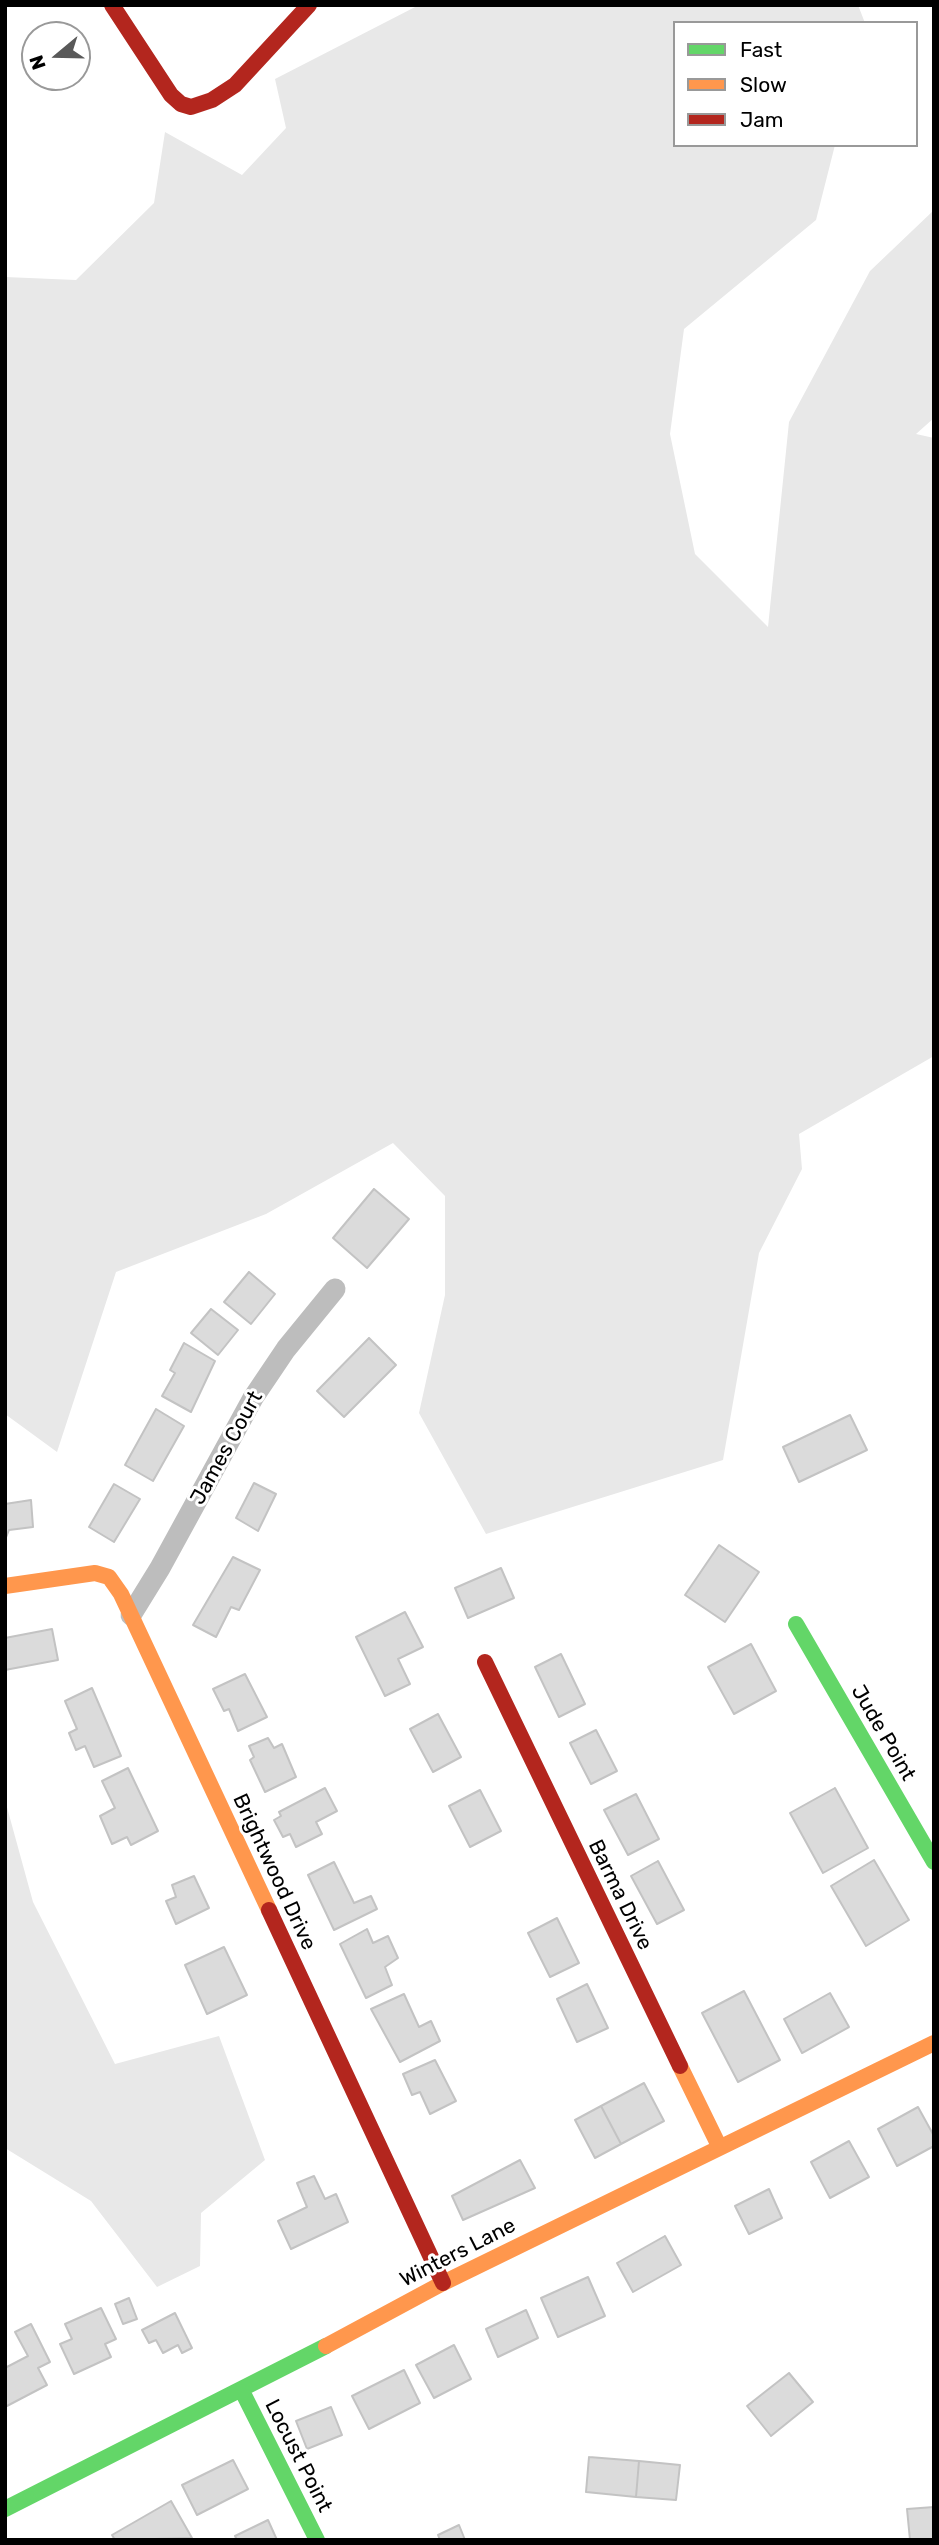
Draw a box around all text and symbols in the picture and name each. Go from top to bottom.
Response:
north arrow [21,21,91,91]
legend [673,21,918,147]
text: Fast [740,37,782,62]
text: N [24,52,51,73]
text: Slow [740,72,787,97]
text: Jam [740,107,784,132]
street label: James Court [185,1387,269,1509]
street label: Jude Point [845,1681,921,1785]
street label: Brightwood Drive [227,1790,321,1954]
street label: Barma Drive [582,1836,658,1954]
street label: Winters Lane [396,2213,520,2293]
street label: Locust Point [259,2395,337,2517]

